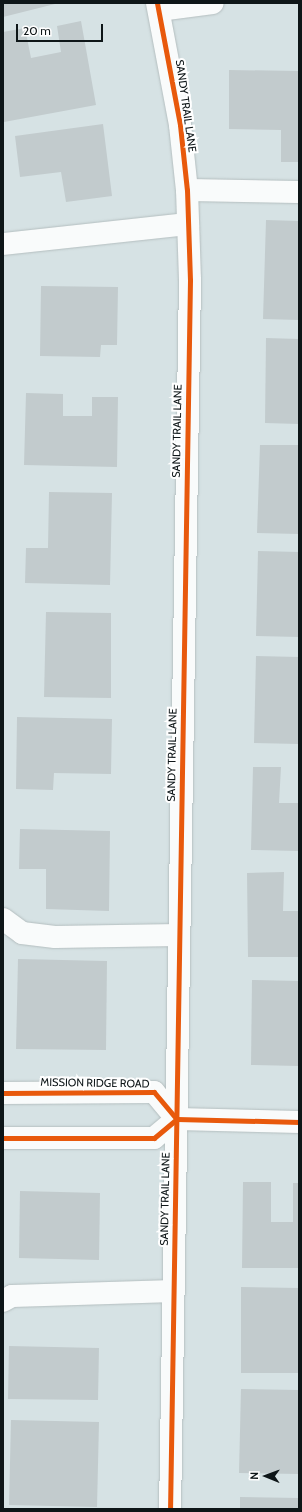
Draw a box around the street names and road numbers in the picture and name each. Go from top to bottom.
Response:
street label: SANDY TRAIL LANE [173,59,199,153]
street label: SANDY TRAIL LANE [170,384,184,478]
street label: SANDY TRAIL LANE [165,708,179,802]
street label: MISSION RIDGE ROAD [40,1075,150,1091]
street label: SANDY TRAIL LANE [158,1152,172,1246]

